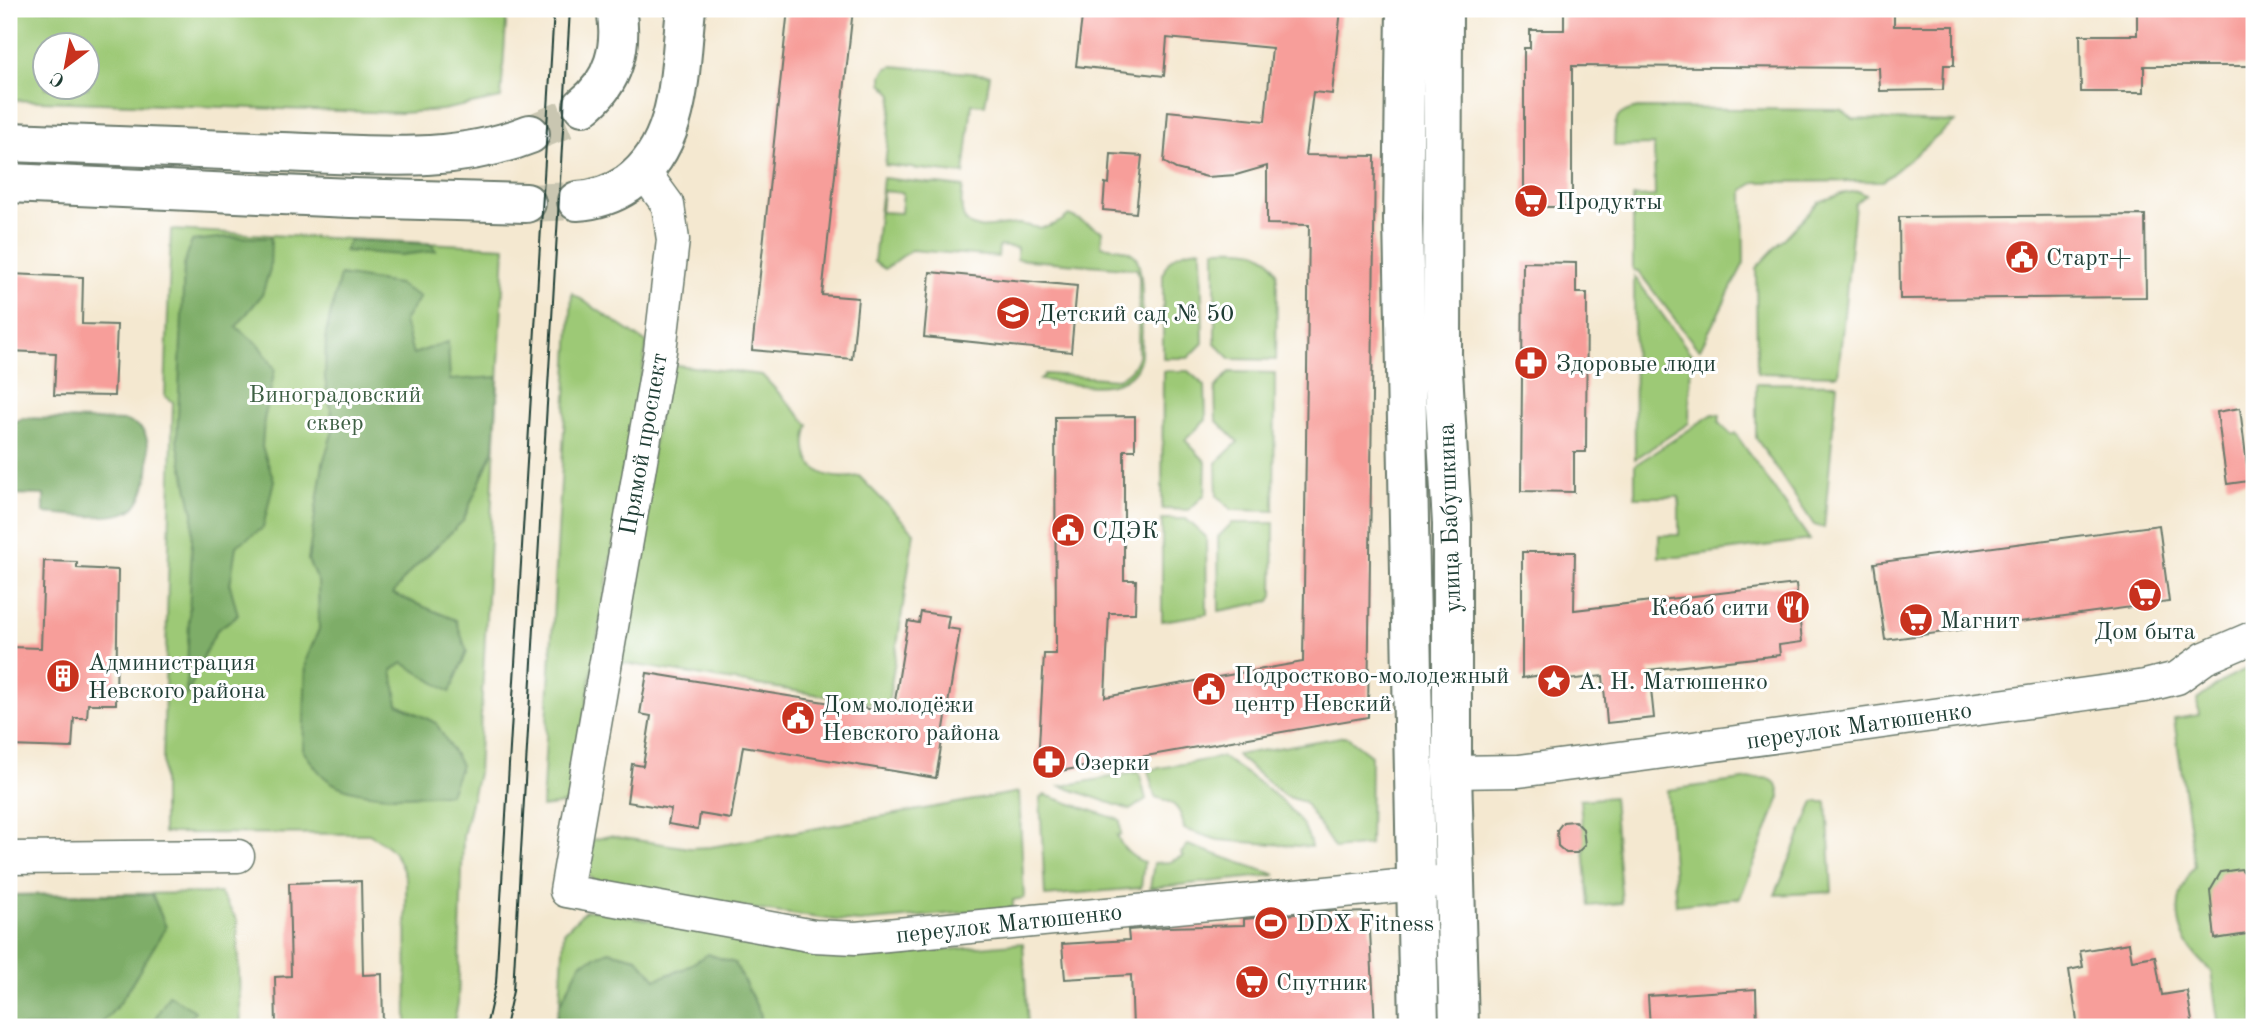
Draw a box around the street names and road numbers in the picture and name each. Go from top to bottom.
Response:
street label: Прямой проспект [617,351,673,537]
street label: улица Бабушкина [1436,423,1466,613]
street label: переулок Матюшенко [1745,699,1974,755]
street label: переулок Матюшенко [895,901,1124,949]

